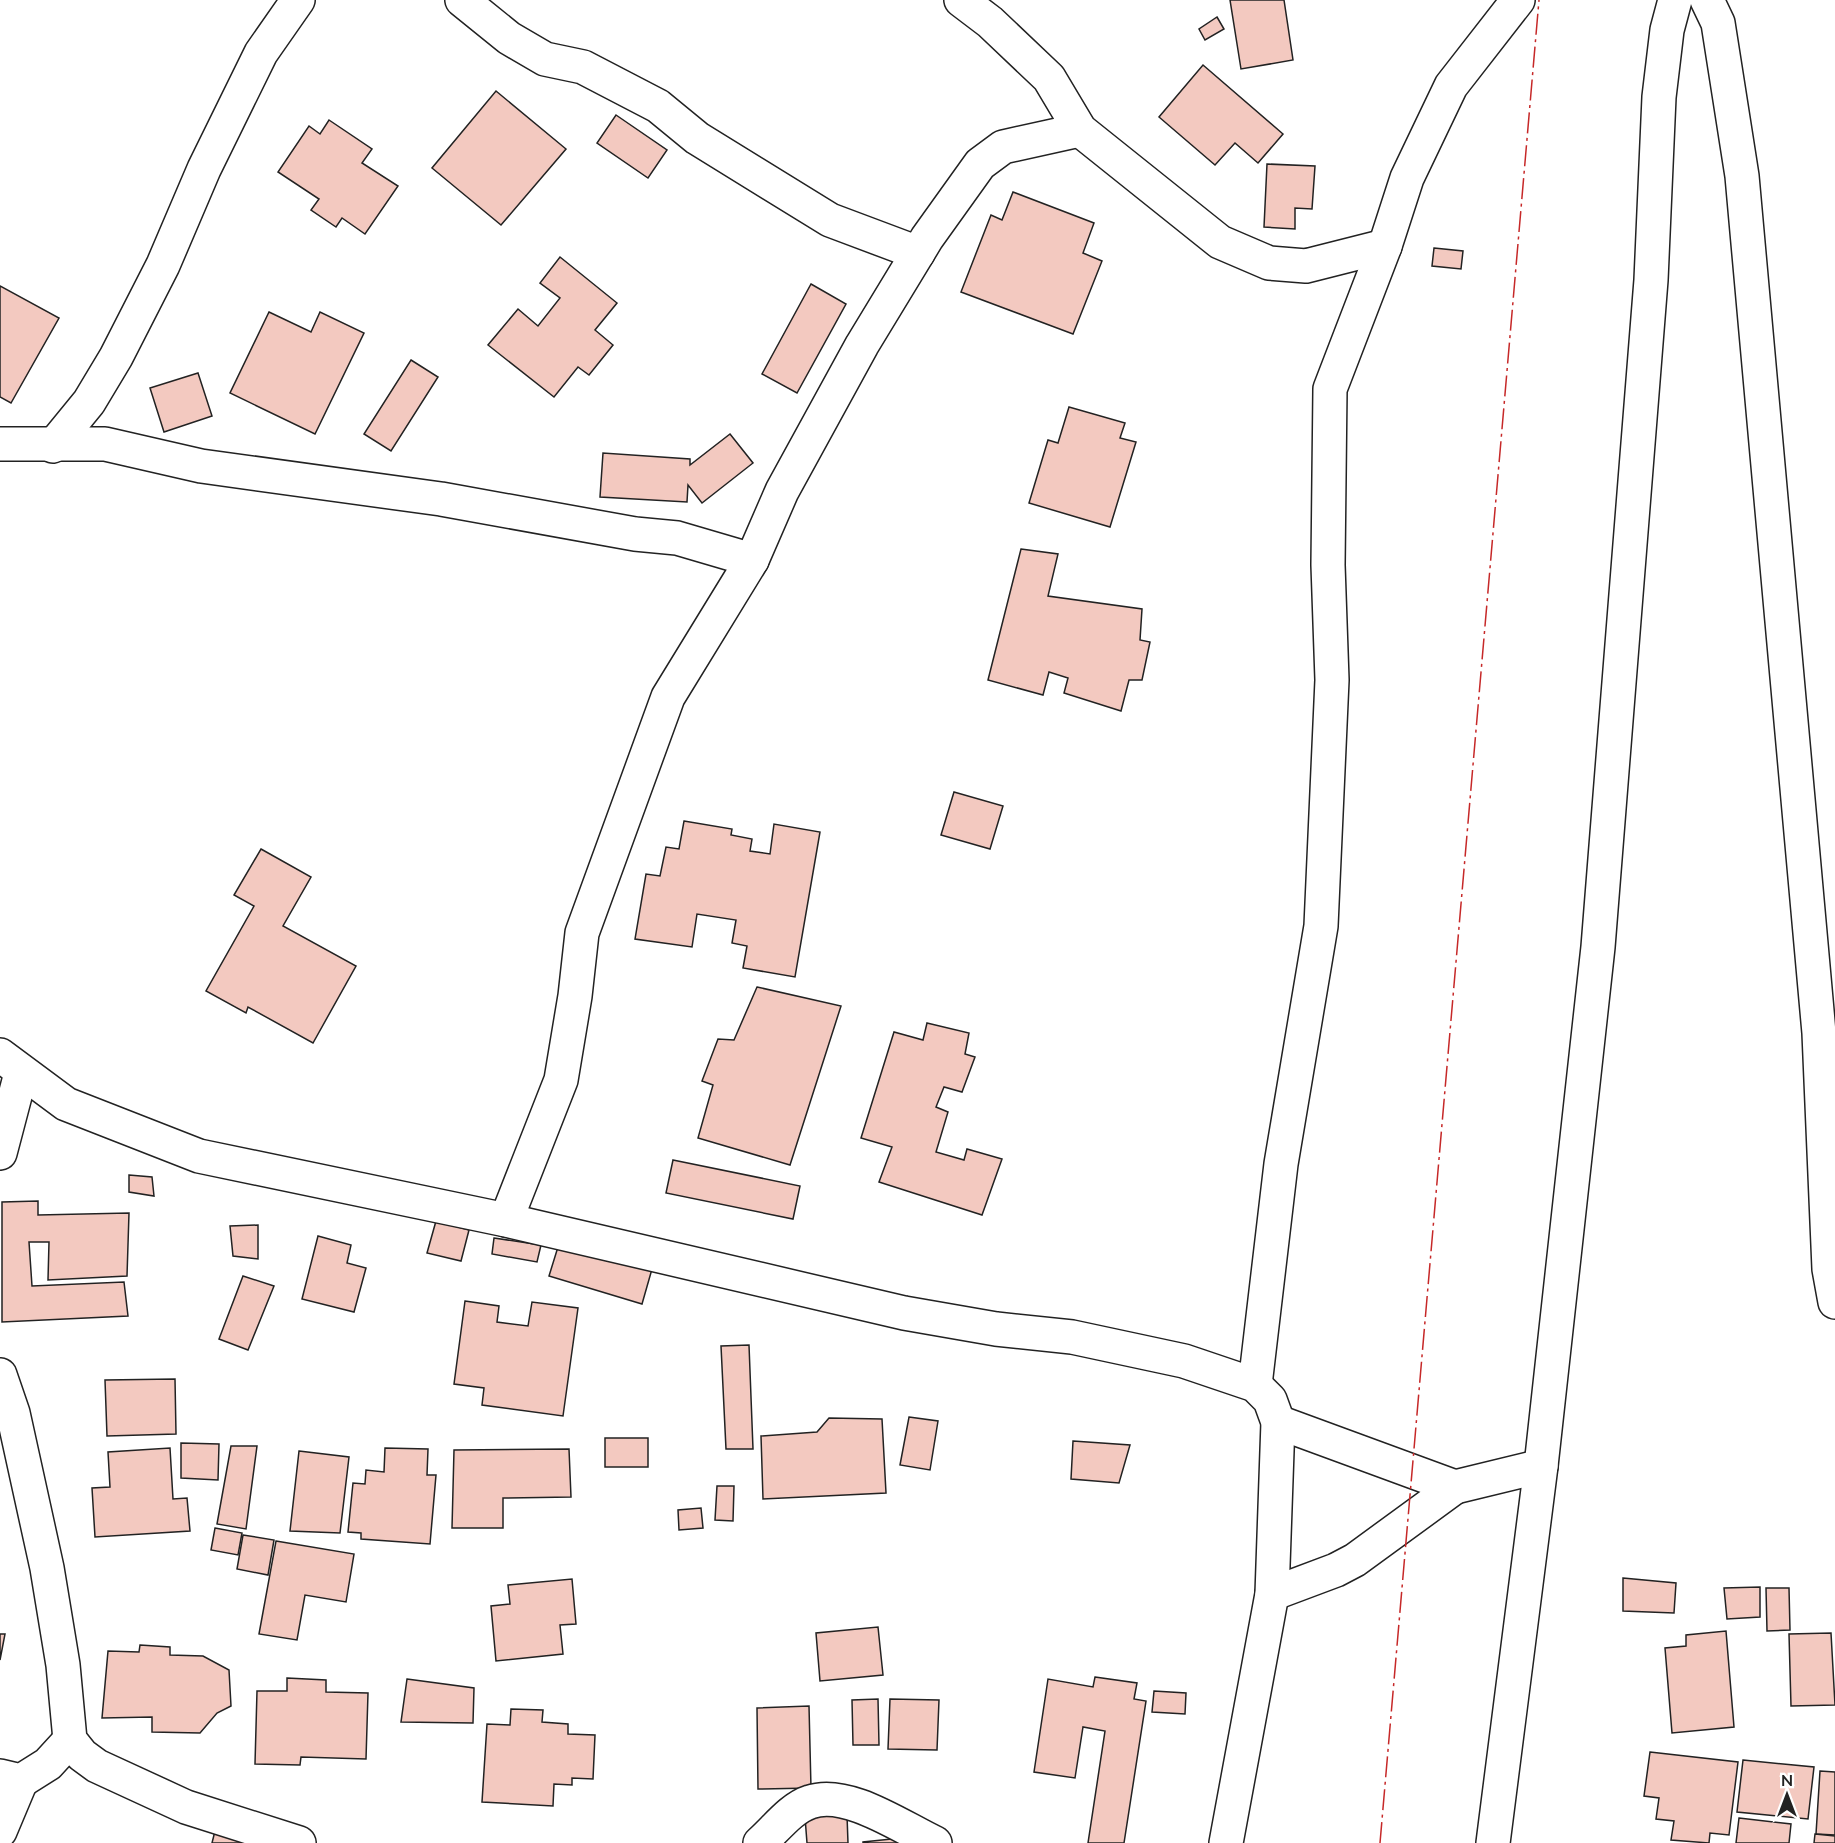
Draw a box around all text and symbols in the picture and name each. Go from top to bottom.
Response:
north arrow [1757,1765,1817,1825]
text: N [1781,1770,1793,1790]

